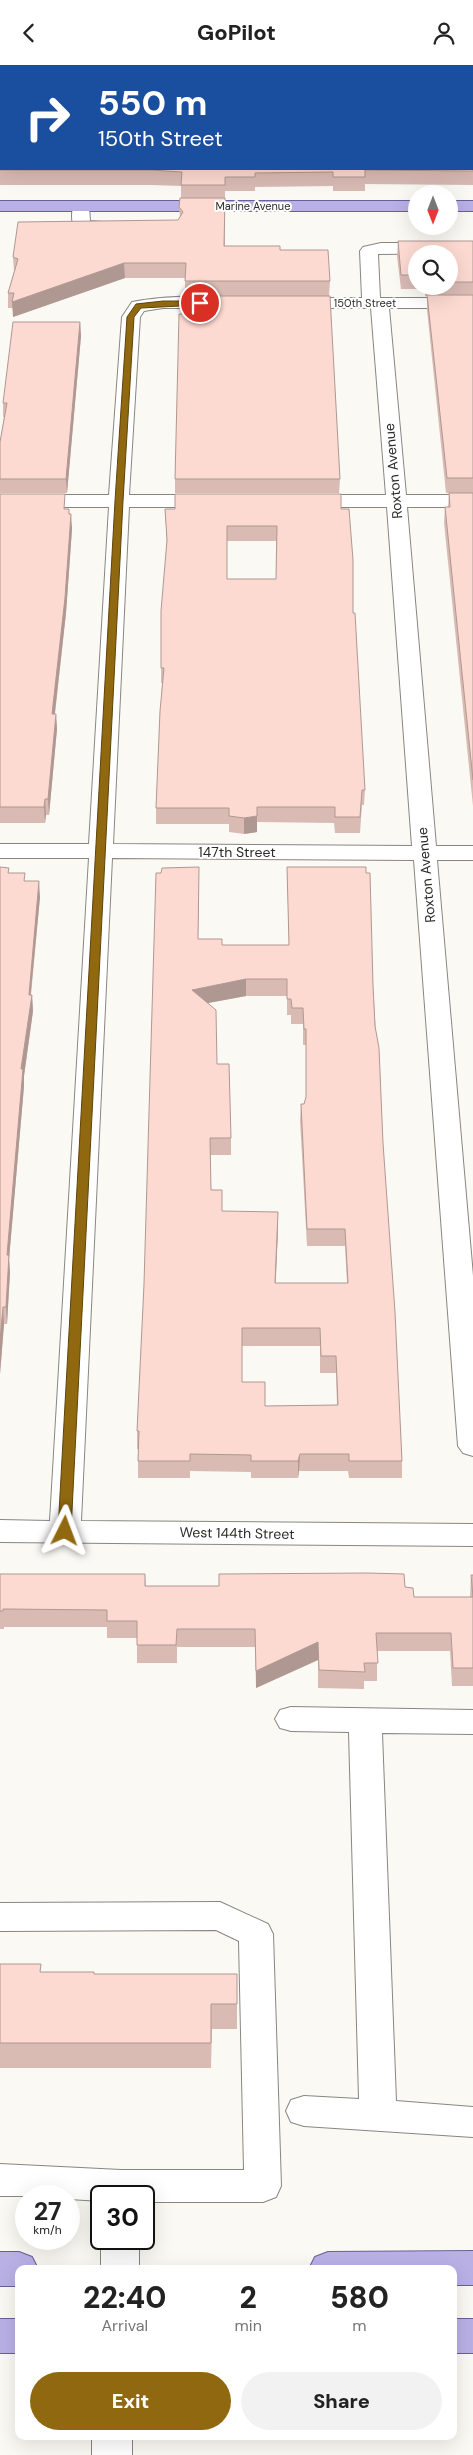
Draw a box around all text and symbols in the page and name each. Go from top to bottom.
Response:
text: GoPilot [197,18,276,47]
icon: back [15,19,43,47]
icon: person [430,19,458,47]
text: 550 m [98,80,207,126]
icon: right [15,85,80,150]
text: 150th Street [98,124,223,153]
north arrow [408,185,458,235]
map controls [408,185,458,295]
street label: Marine Avenue [216,199,290,213]
button: search [408,245,458,295]
pin [179,282,221,324]
icon: arrive [186,289,214,317]
street label: 150th Street [334,296,396,310]
street label: Roxton Avenue [380,422,406,519]
street label: Roxton Avenue [413,826,439,923]
street label: 147th Street [198,843,276,861]
position arrow [38,1504,90,1556]
street label: West 144th Street [179,1523,295,1543]
speed limit sign: 30 [90,2185,155,2250]
text: 27 [34,2195,61,2228]
text: km/h [33,2222,62,2238]
text: 22:40 [83,2278,166,2317]
text: 2 [240,2278,257,2317]
text: 580 [330,2278,389,2317]
text: Arrival [101,2315,148,2336]
text: min [235,2315,262,2336]
text: m [352,2315,367,2336]
button: Exit [30,2372,231,2430]
button: Share [241,2372,442,2430]

